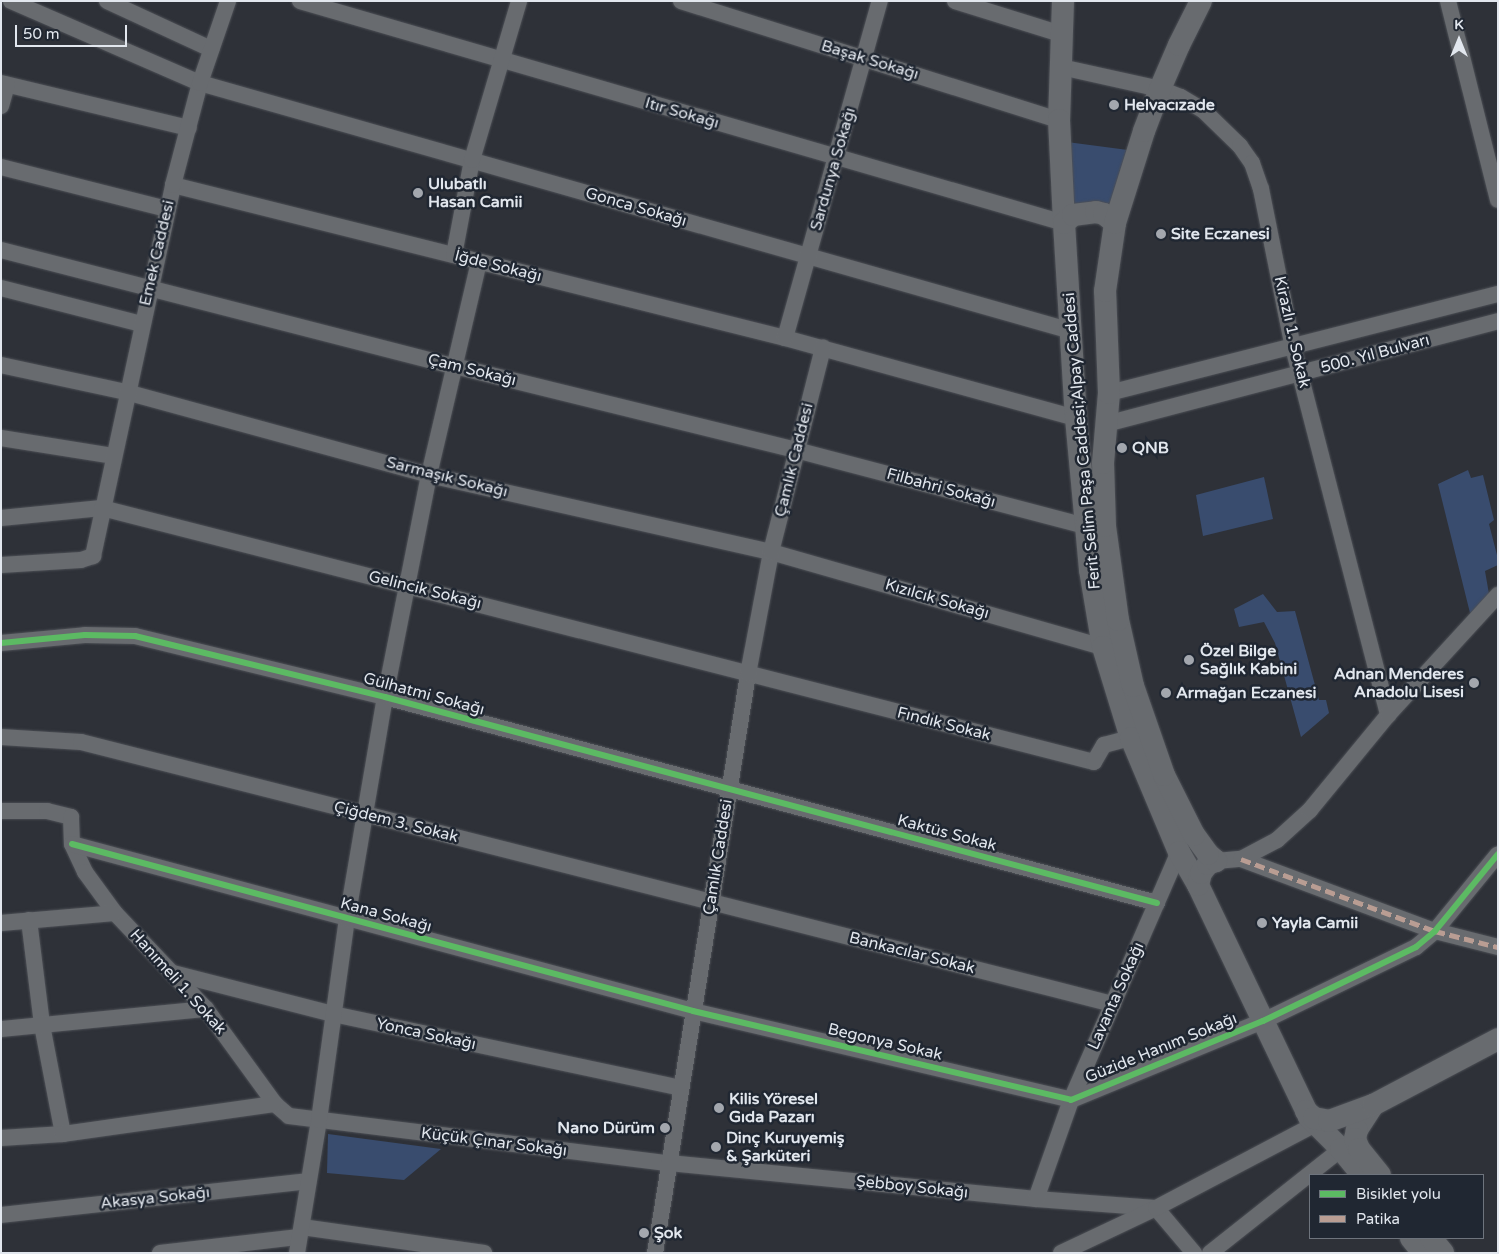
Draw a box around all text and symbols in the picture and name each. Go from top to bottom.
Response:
scale bar [18,15,130,47]
north arrow [1434,15,1484,65]
text: K [1454,16,1464,33]
text: 50 m [23,25,60,43]
street label: Başak Sokağı [819,36,921,84]
street label: Itır Sokağı [643,93,721,133]
place label: Helvacızade [1124,95,1215,115]
marker: Helvacızade [1108,99,1120,111]
street label: Sardunya Sokağı [806,105,860,233]
place label: Ulubatlı Hasan Camii [428,174,522,212]
street label: Gonca Sokağı [583,183,689,231]
marker: Ulubatlı Hasan Camii [412,187,424,199]
street label: Emek Caddesi [136,198,178,308]
place label: Site Eczanesi [1171,224,1270,244]
marker: Site Eczanesi [1155,228,1167,240]
street label: İğde Sokağı [453,246,543,286]
street label: Kirazlı 1. Sokak [1270,274,1314,390]
street label: Ferit Selim Paşa Caddesi;Alpay Caddesi [1059,292,1105,590]
street label: 500. Yıl Bulvarı [1318,330,1432,378]
street label: Çam Sokağı [426,350,518,390]
street label: Çamlık Caddesi [771,401,817,519]
place label: QNB [1132,438,1169,458]
marker: QNB [1116,442,1128,454]
street label: Sarmaşık Sokağı [384,453,510,501]
street label: Filbahri Sokağı [885,464,997,512]
street label: Gelincik Sokağı [367,567,483,613]
street label: Kızılcık Sokağı [883,575,991,623]
place label: Özel Bilge Sağlık Kabini [1200,641,1297,679]
marker: Özel Bilge Sağlık Kabini [1182,653,1196,667]
place label: Adnan Menderes Anadolu Lisesi [1334,664,1464,702]
street label: Gülhatmi Sokağı [361,669,487,719]
marker: Adnan Menderes Anadolu Lisesi [1468,677,1480,689]
place label: Armağan Eczanesi [1176,683,1317,703]
marker: Armağan Eczanesi [1160,687,1172,699]
street label: Fındık Sokak [895,703,993,745]
street label: Çiğdem 3. Sokak [332,797,460,847]
street label: Çamlık Caddesi [699,798,737,916]
street label: Kaktüs Sokak [895,811,999,855]
street label: Kana Sokağı [338,894,434,936]
place label: Yayla Camii [1272,913,1358,933]
marker: Yayla Camii [1256,917,1268,929]
street label: Hanımeli 1. Sokak [126,925,230,1039]
street label: Bankacılar Sokak [847,928,977,978]
street label: Lavanta Sokağı [1084,939,1148,1053]
street label: Güzide Hanım Sokağı [1082,1009,1240,1087]
street label: Yonca Sokağı [374,1014,478,1054]
street label: Begonya Sokak [826,1019,944,1065]
place label: Kilis Yöresel Gıda Pazarı [729,1089,818,1127]
marker: Kilis Yöresel Gıda Pazarı [713,1102,725,1114]
place label: Nano Dürüm [557,1118,655,1138]
marker: Nano Dürüm [659,1122,671,1134]
street label: Küçük Çınar Sokağı [420,1124,568,1160]
place label: Dinç Kuruyemiş & Şarküteri [726,1128,844,1166]
marker: Dinç Kuruyemiş & Şarküteri [710,1141,722,1153]
street label: Şebboy Sokağı [855,1172,969,1202]
legend [1309,1174,1484,1239]
street label: Akasya Sokağı [99,1183,211,1213]
text: Bisiklet yolu [1356,1185,1441,1203]
text: Patika [1356,1210,1400,1228]
place label: Şok [654,1223,682,1243]
marker: Şok [638,1227,650,1239]

